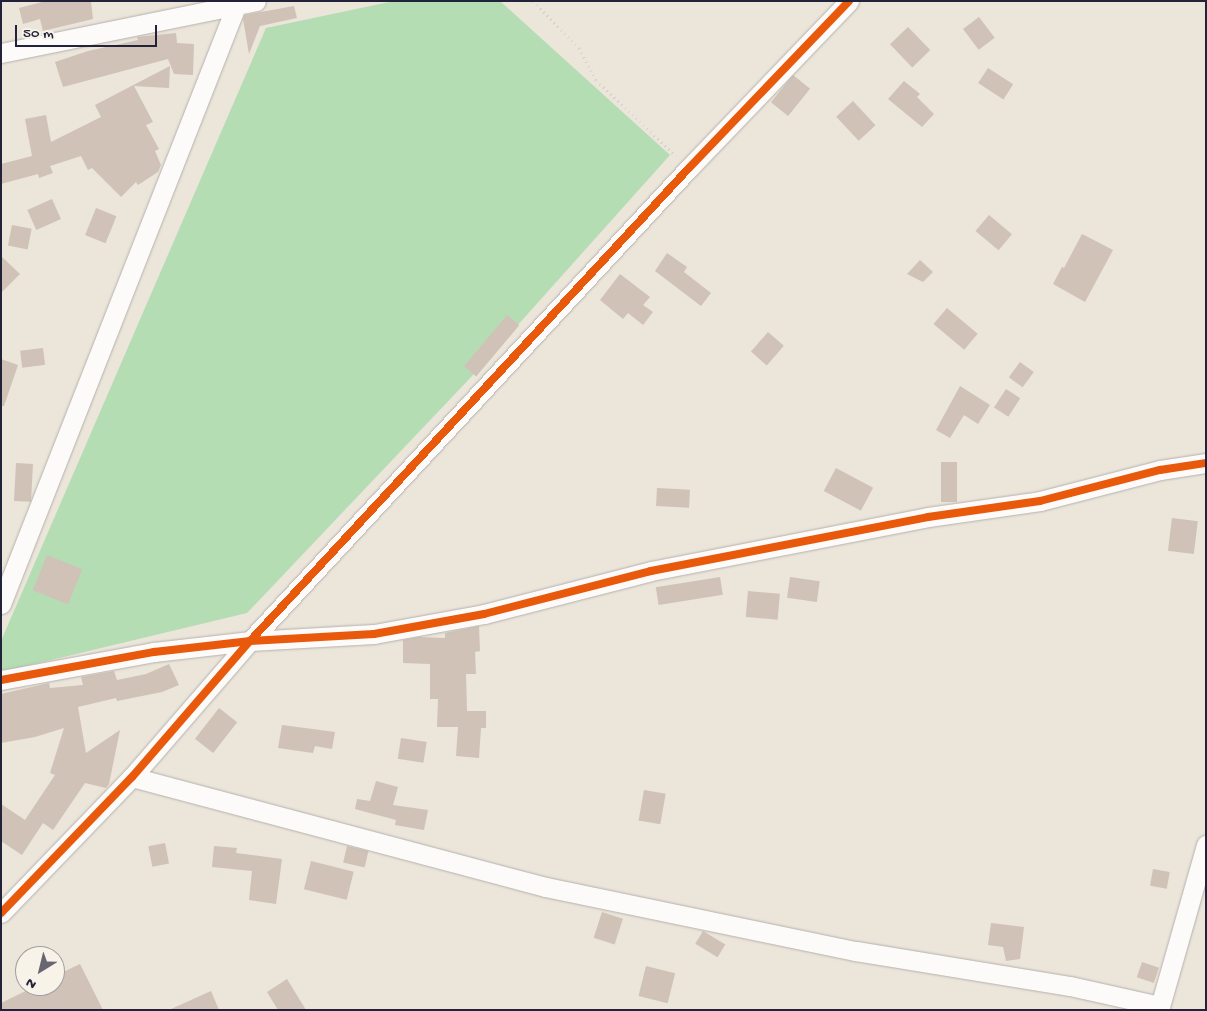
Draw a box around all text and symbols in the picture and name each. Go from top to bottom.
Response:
scale bar [18,15,160,47]
text: 50 m [23,25,54,43]
north arrow [15,946,65,996]
text: N [23,973,40,992]

